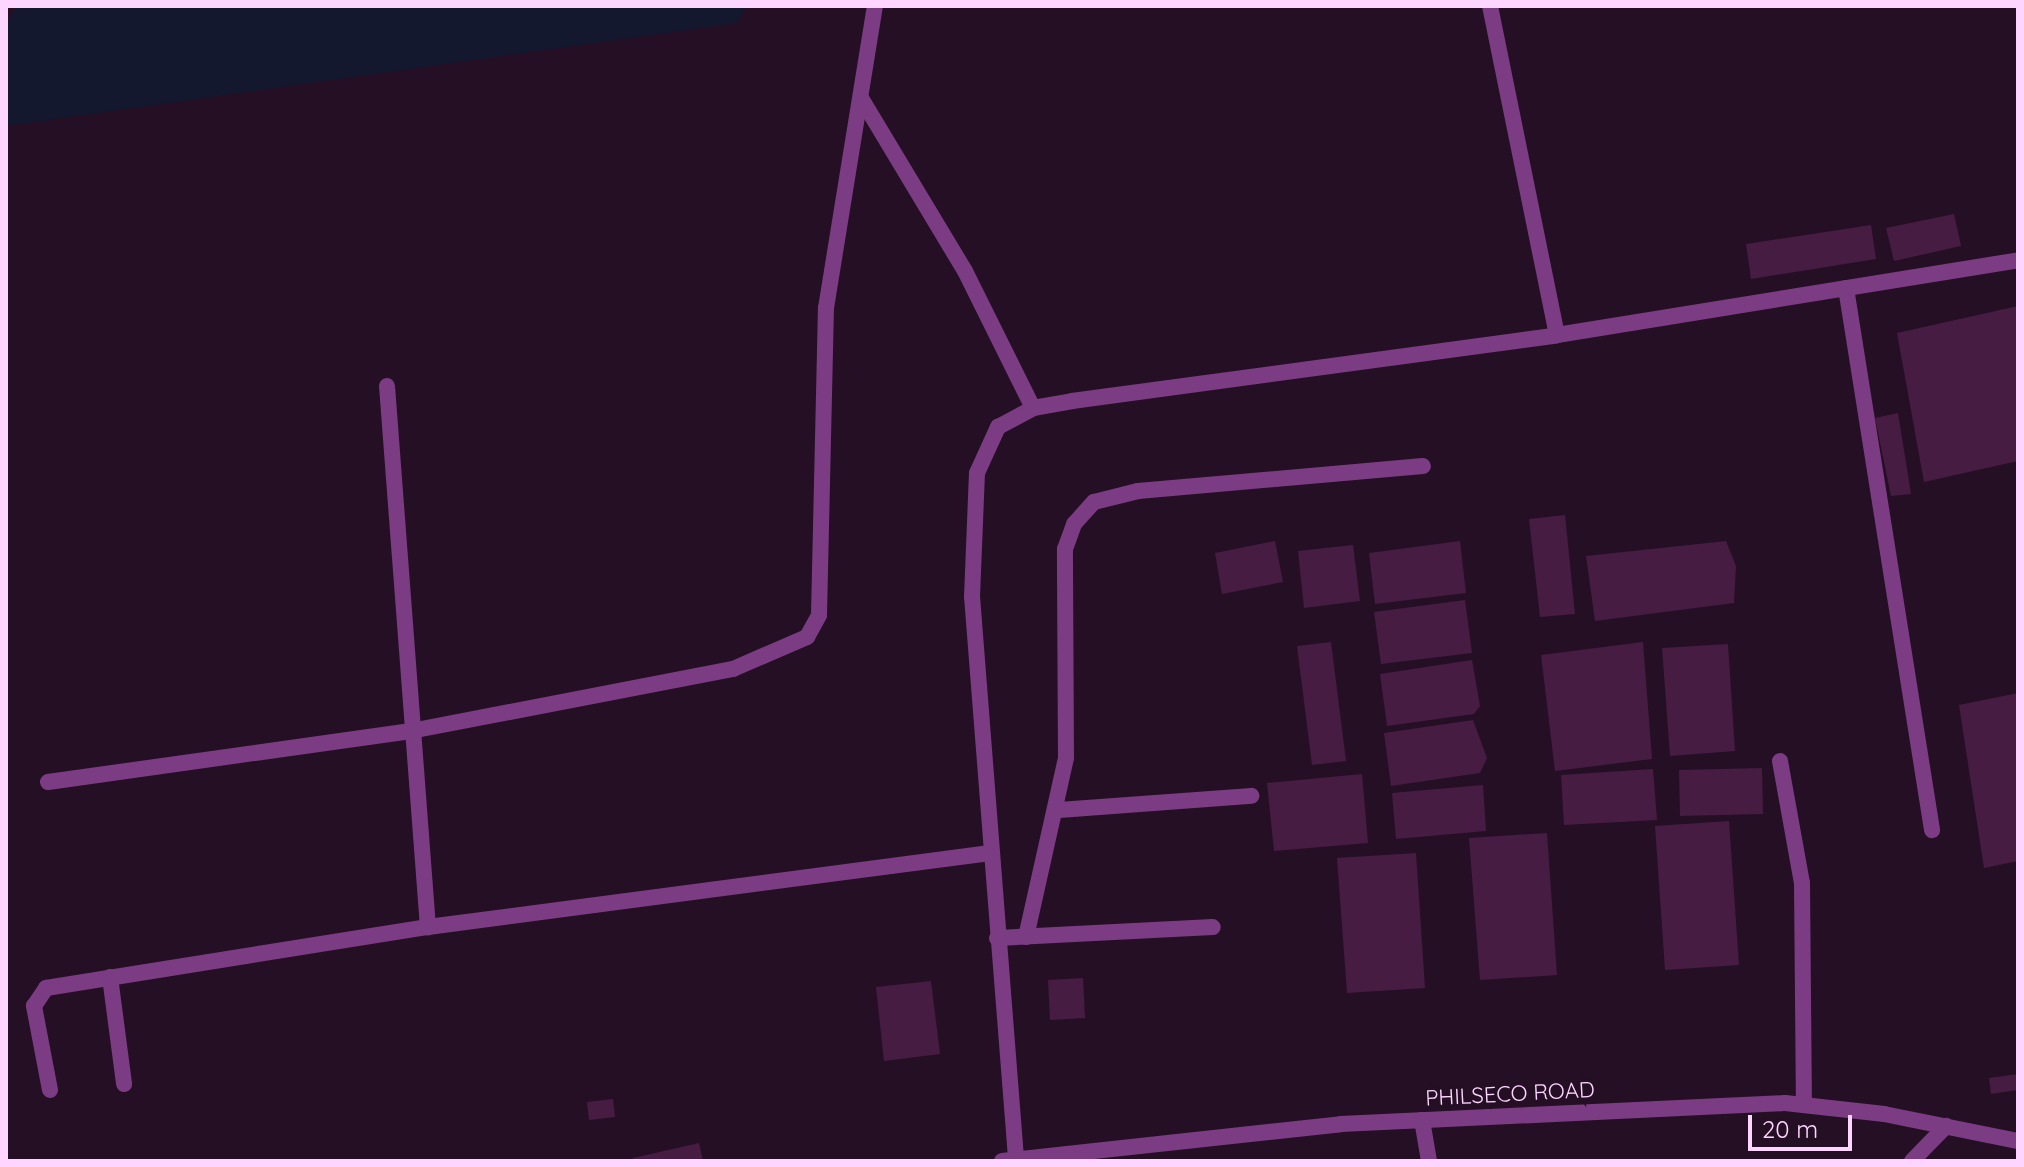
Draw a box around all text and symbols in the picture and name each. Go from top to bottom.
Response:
street label: PHILSECO ROAD [1425,1076,1595,1112]
scale bar [1752,1099,1856,1149]
text: 20 m [1762,1114,1818,1144]

